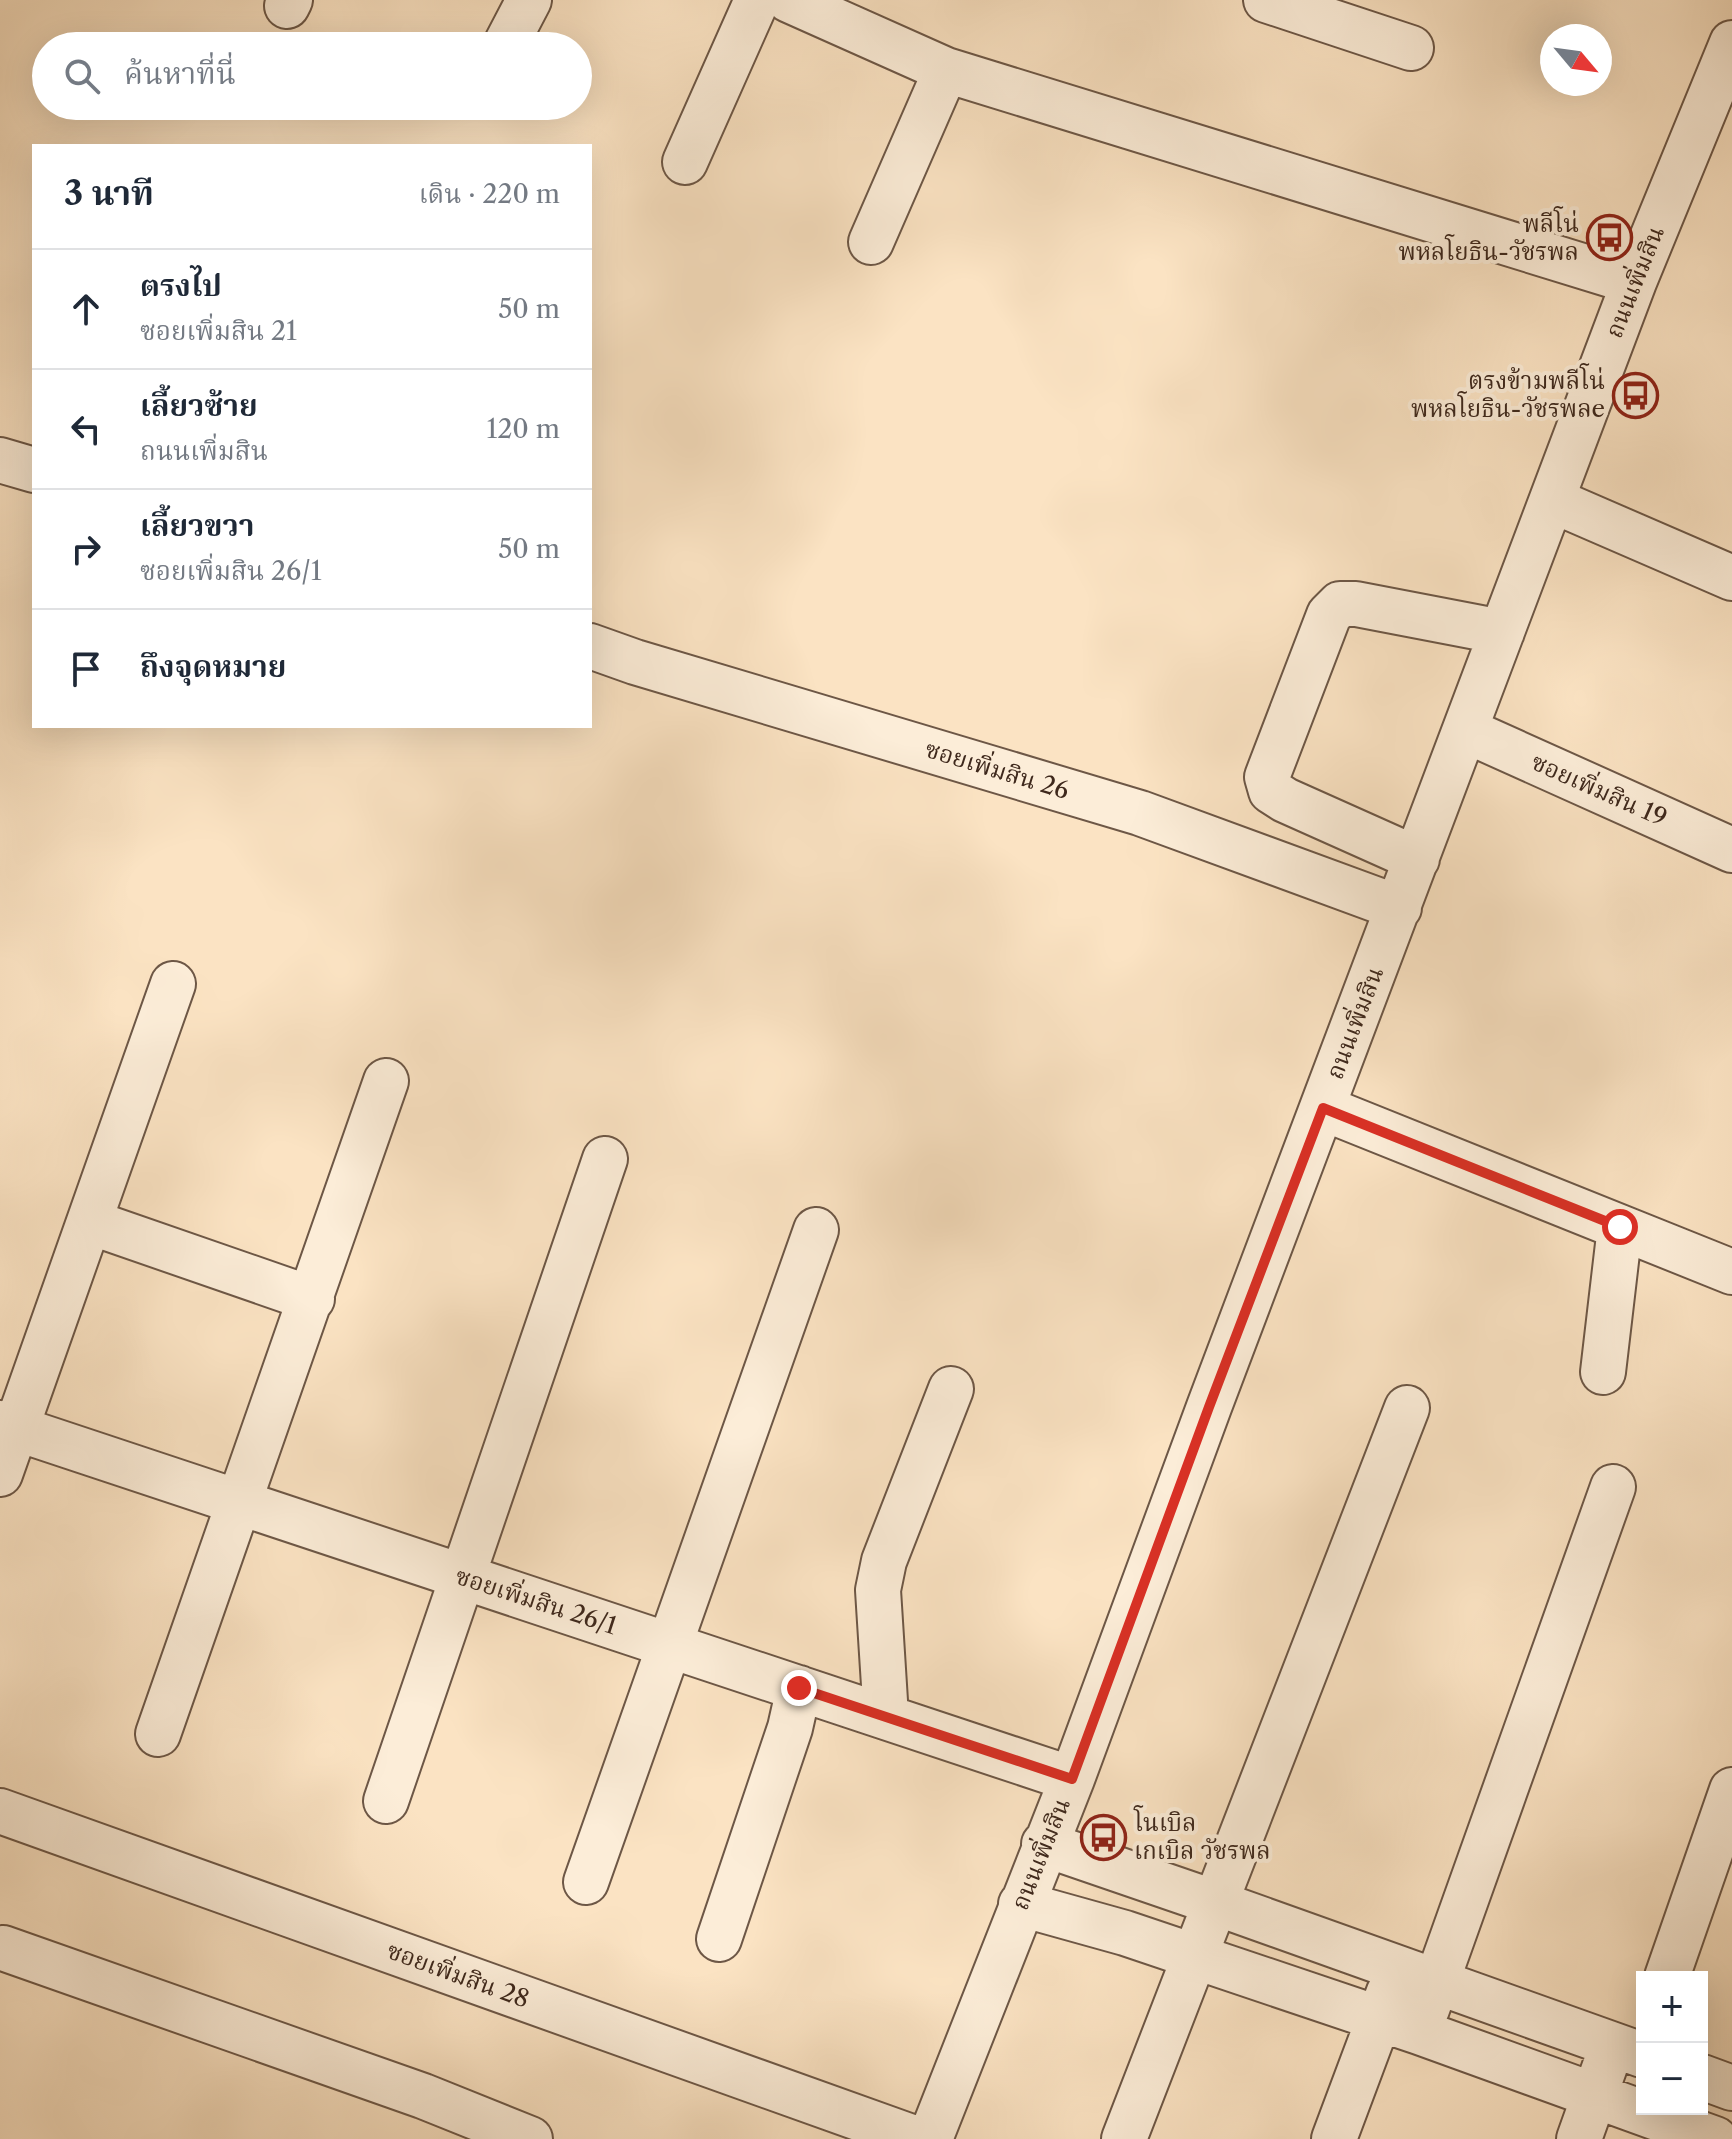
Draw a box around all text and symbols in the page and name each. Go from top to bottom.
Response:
north arrow [1540,24,1612,96]
search box [32,32,592,120]
icon: search [60,54,104,98]
text: ค้นหาที่นี่ [124,55,236,92]
text: 3 นาที [64,172,154,214]
text: เดิน · 220 m [419,178,560,210]
place label: พลีโน่ พหลโยธิน-วัชรพล [1398,206,1579,266]
bus stop icon: พลีโน่ พหลโยธิน-วัชรพล [1586,214,1634,262]
street label: ถนนเพิ่มสิน [1597,221,1670,342]
text: ตรงไป [140,267,222,304]
icon: ahead [64,287,108,331]
text: 50 m [498,293,560,325]
text: ซอยเพิ่มสิน 21 [140,315,297,347]
place label: ตรงข้ามพลีโน่ พหลโยธิน-วัชรพลe [1411,363,1605,423]
bus stop icon: ตรงข้ามพลีโน่ พหลโยธิน-วัชรพลe [1612,371,1660,419]
text: เลี้ยวซ้าย [140,387,258,424]
icon: left [64,407,108,451]
text: 120 m [486,413,560,445]
text: ถนนเพิ่มสิน [140,435,268,467]
text: เลี้ยวขวา [140,507,254,544]
icon: right [64,527,108,571]
text: 50 m [498,533,560,565]
text: ซอยเพิ่มสิน 26/1 [140,555,322,587]
icon: arrive [64,647,108,691]
text: ถึงจุดหมาย [140,648,286,685]
street label: ซอยเพิ่มสิน 26 [922,731,1073,805]
street label: ซอยเพิ่มสิน 19 [1527,744,1672,832]
street label: ถนนเพิ่มสิน [1317,962,1389,1083]
route start [1602,1209,1638,1245]
street label: ซอยเพิ่มสิน 26/1 [452,1558,621,1640]
route end [781,1670,817,1706]
street label: ถนนเพิ่มสิน [1003,1793,1076,1914]
place label: โนเบิล เกเบิล วัชรพล [1133,1805,1271,1865]
bus stop icon: โนเบิล เกเบิล วัชรพล [1079,1813,1127,1861]
street label: ซอยเพิ่มสิน 28 [383,1933,534,2014]
map controls [1636,1971,1708,2115]
button: + [1636,1971,1708,2043]
button: − [1636,2043,1708,2115]

